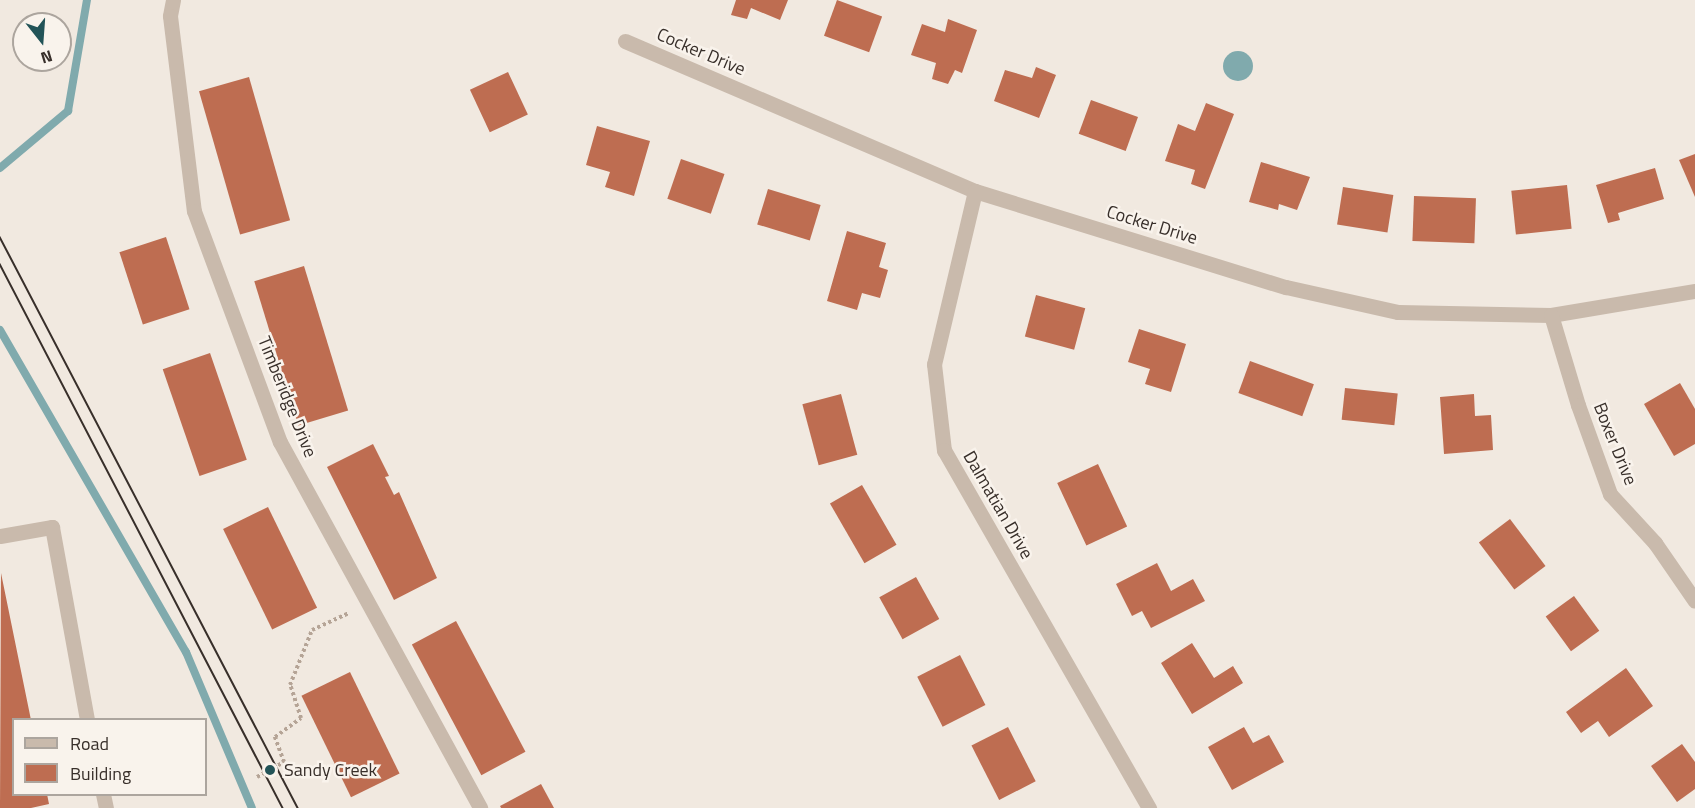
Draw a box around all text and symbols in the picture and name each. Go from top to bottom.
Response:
north arrow [12,12,72,72]
street label: Cocker Drive [654,24,748,80]
text: N [38,44,55,70]
street label: Cocker Drive [1104,201,1200,249]
street label: Timberidge Drive [253,333,321,461]
street label: Boxer Drive [1589,400,1641,488]
street label: Dalmatian Drive [958,447,1038,563]
legend [12,718,207,796]
text: Road [70,730,109,757]
place label: Sandy Creek [284,759,377,781]
text: Building [70,760,131,787]
marker: Sandy Creek [261,761,279,779]

